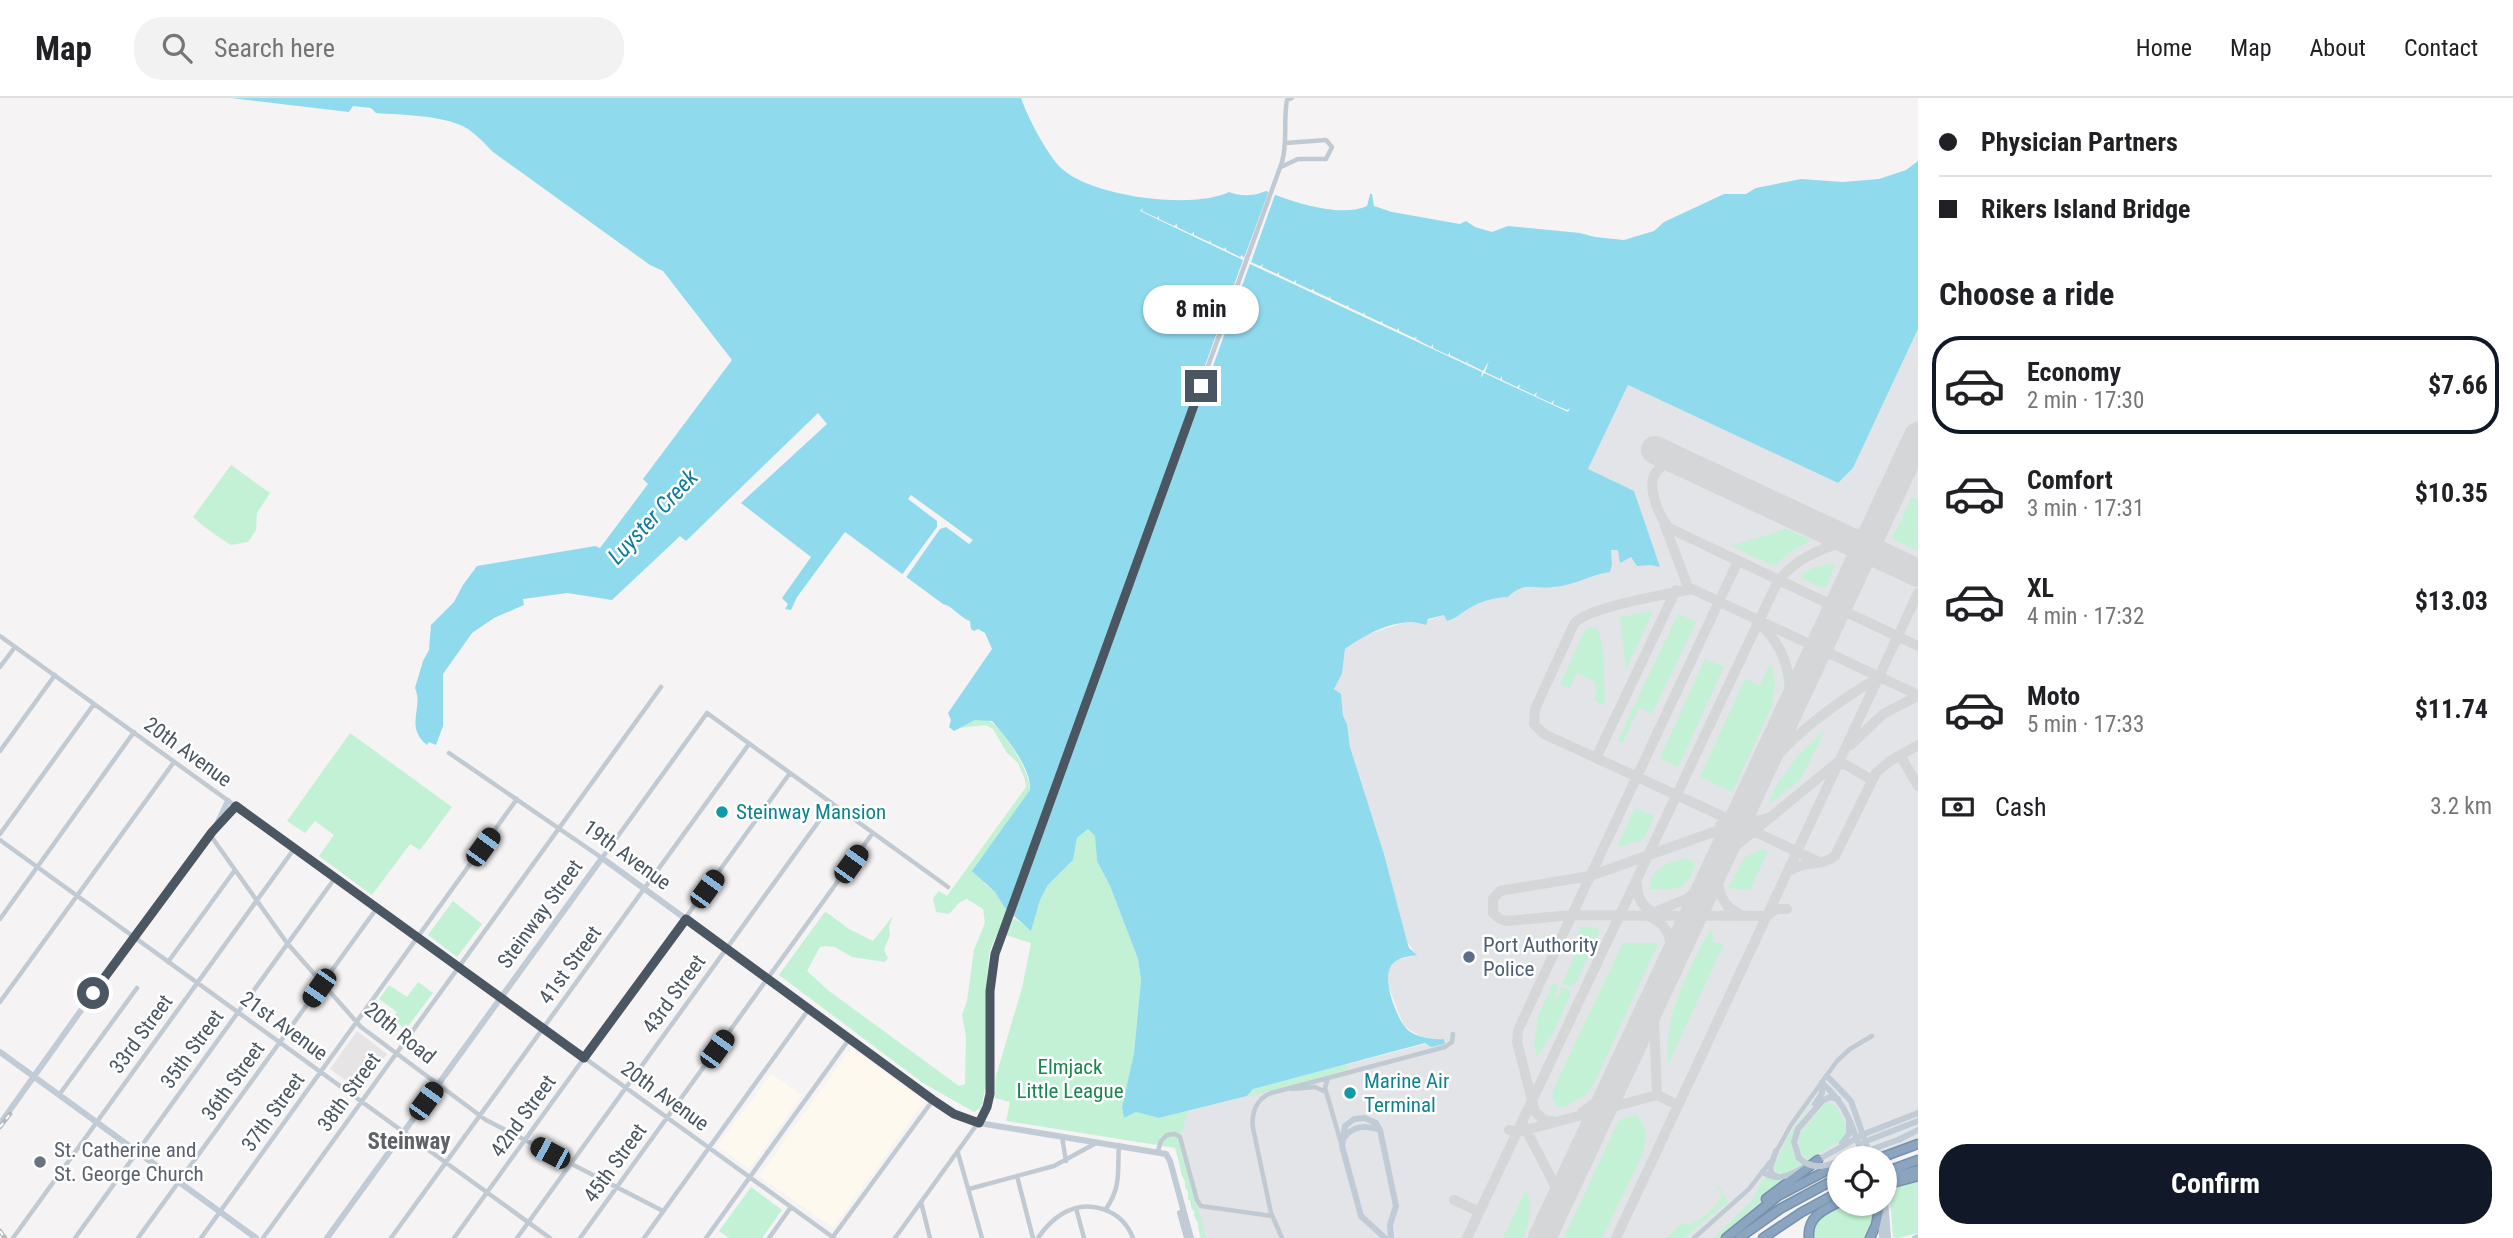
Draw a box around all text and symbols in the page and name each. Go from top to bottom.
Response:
search box [134,17,624,80]
text: Map [35,29,92,68]
icon: search [158,29,196,67]
text: Search here [214,33,335,63]
text: Home [2136,34,2192,62]
text: Map [2230,34,2272,62]
text: About [2310,34,2366,62]
text: Contact [2404,34,2478,62]
text: Physician Partners [1981,127,2178,157]
text: Rikers Island Bridge [1981,194,2190,224]
text: Choose a ride [1939,275,2114,313]
callout: 8 min [1143,285,1259,334]
text: 8 min [1175,296,1227,323]
icon: car [1943,354,2006,417]
text: Economy [2027,357,2121,387]
route end [1185,370,1217,402]
text: $7.66 [2428,370,2488,400]
text: 2 min · 17:30 [2027,387,2144,414]
icon: car [1943,462,2006,525]
water label: Luyster Creek [602,463,704,570]
text: Comfort [2027,465,2113,495]
text: $10.35 [2415,478,2488,508]
text: 3 min · 17:31 [2027,495,2144,522]
icon: car [1943,570,2006,633]
text: XL [2027,573,2054,603]
text: $13.03 [2415,586,2488,616]
text: 4 min · 17:32 [2027,603,2144,630]
icon: car [1943,678,2006,741]
text: Moto [2027,681,2080,711]
text: $11.74 [2415,694,2488,724]
text: 5 min · 17:33 [2027,711,2144,738]
street label: 20th Avenue [140,712,237,792]
icon: cash [1939,788,1977,826]
text: Cash [1995,792,2047,822]
text: 3.2 km [2430,793,2492,820]
place label: Steinway Mansion [736,800,886,824]
marker: Steinway Mansion [714,804,730,820]
street label: 19th Avenue [579,815,676,895]
car [463,824,504,870]
car [831,841,872,887]
street label: Steinway Street [493,855,587,973]
car [687,866,728,912]
street label: 41st Street [534,921,606,1009]
place label: Port Authority Police [1483,933,1598,981]
marker: Port Authority Police [1461,949,1477,965]
street label: 43rd Street [637,950,711,1038]
car [299,965,340,1011]
route start [77,977,109,1009]
street label: 21st Avenue [236,986,332,1066]
street label: 33rd Street [104,990,178,1078]
street label: 20th Road [360,997,440,1069]
street label: 35th Street [156,1005,228,1093]
car [697,1026,738,1072]
street label: 36th Street [197,1037,269,1125]
street label: 38th Street [313,1048,385,1136]
park label: Elmjack Little League [1017,1055,1124,1103]
street label: 20th Avenue [617,1056,714,1136]
street label: 37th Street [237,1068,309,1156]
place label: Marine Air Terminal [1364,1069,1449,1117]
street label: 42nd Street [485,1070,561,1162]
car [406,1078,447,1124]
marker: Marine Air Terminal [1342,1085,1358,1101]
street label: 45th Street [579,1119,651,1207]
district label: Steinway [367,1128,451,1155]
car [527,1134,574,1172]
place label: St. Catherine and St. George Church [54,1138,204,1186]
button: Confirm [1939,1144,2492,1224]
map controls [1827,1146,1897,1216]
button: locate [1827,1146,1897,1216]
marker: St. Catherine and St. George Church [32,1154,48,1170]

